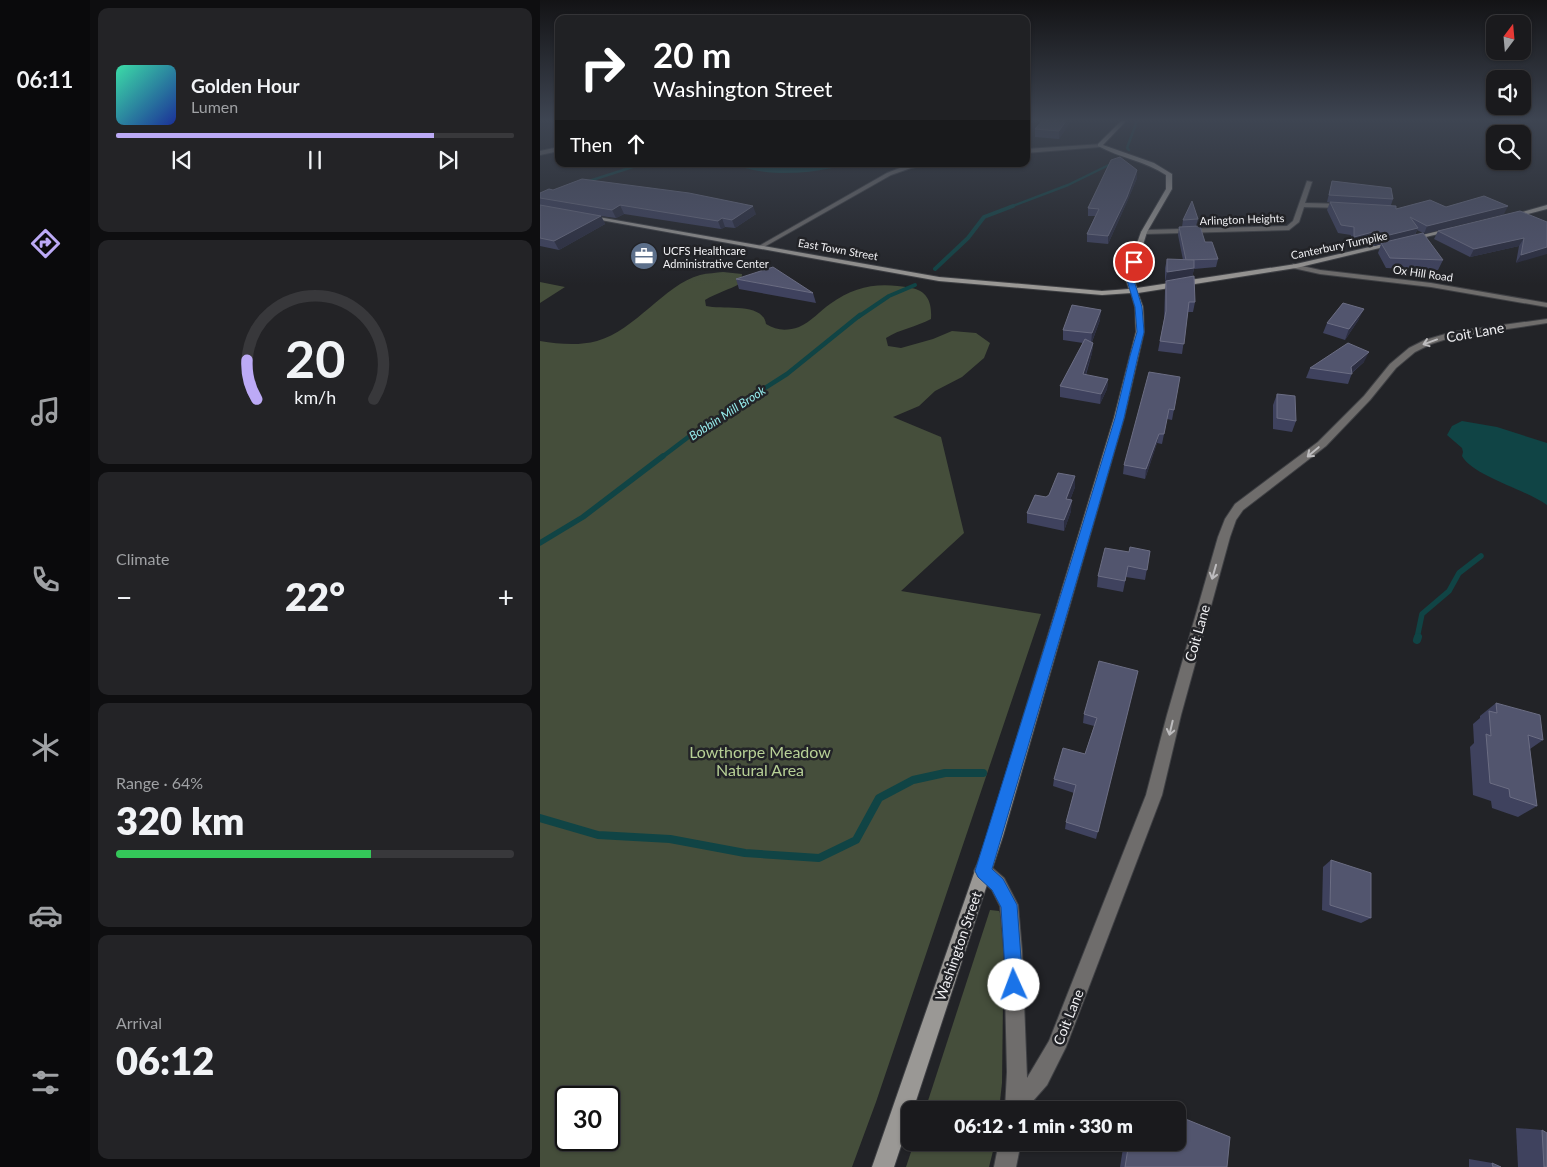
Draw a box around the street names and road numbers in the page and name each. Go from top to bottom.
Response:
street label: Arlington Heights [1199,211,1285,227]
street label: Canterbury Turnpike [1290,228,1389,262]
street label: East Town Street [797,236,879,262]
street label: Ox Hill Road [1392,262,1454,284]
street label: Coit Lane [1445,319,1505,345]
street label: Coit Lane [1181,603,1213,663]
street label: Washington Street [931,889,985,1003]
street label: Coit Lane [1049,987,1087,1047]

